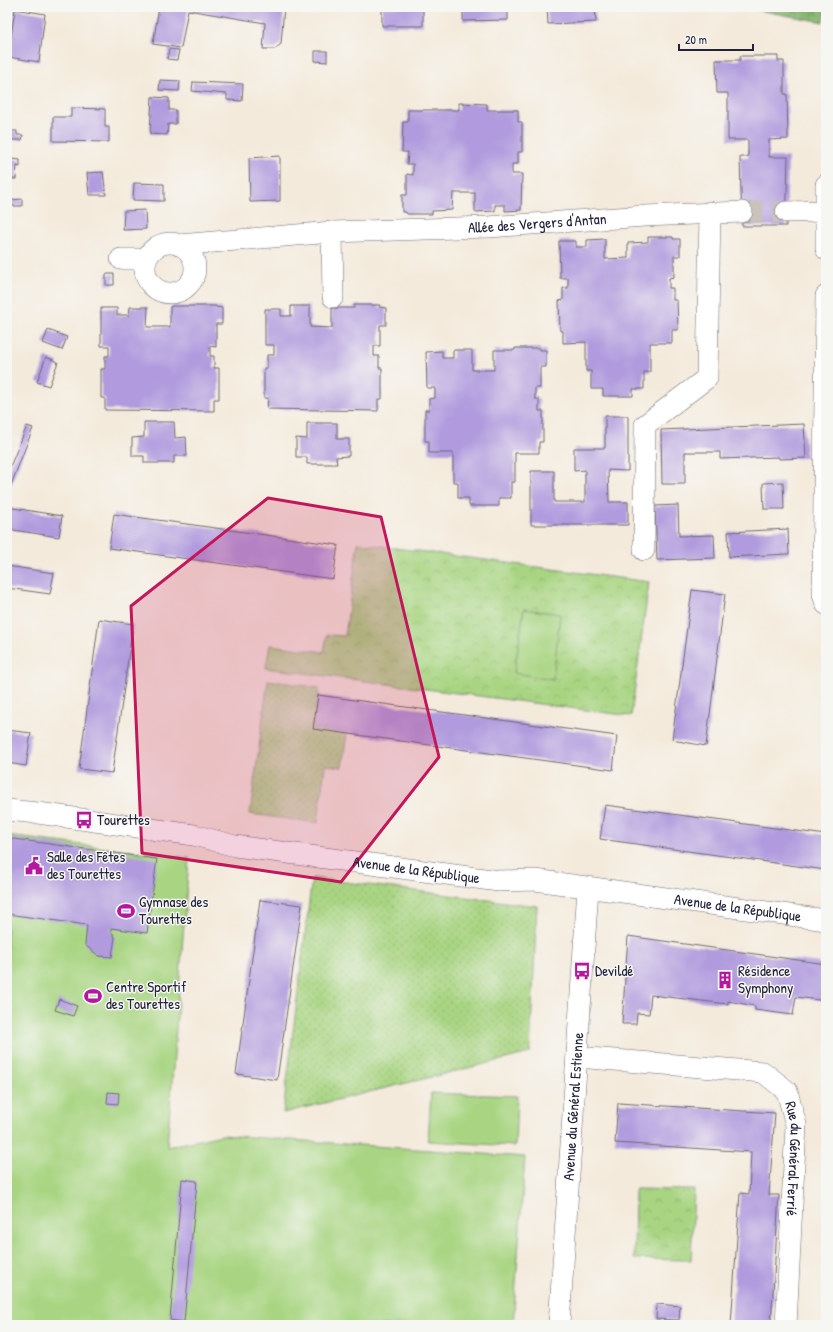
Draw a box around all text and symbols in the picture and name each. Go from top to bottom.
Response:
scale bar [679,26,753,52]
text: 20 m [685,31,707,48]
street label: Allée des Vergers d'Antan [468,208,607,238]
place label: Tourettes [97,809,150,830]
bus stop icon: Tourettes [74,810,94,830]
place label: Salle des Fêtes des Tourettes [47,846,125,884]
street label: Avenue de la République [352,851,481,888]
public building icon: Salle des Fêtes des Tourettes [24,856,44,876]
street label: Avenue de la République [673,888,803,926]
place label: Gymnase des Tourettes [139,891,208,929]
sports icon: Gymnase des Tourettes [116,901,136,921]
place label: Devildé [595,960,633,981]
place label: Résidence Symphony [738,960,793,998]
bus stop icon: Devildé [572,961,592,981]
building icon: Résidence Symphony [715,970,735,990]
place label: Centre Sportif des Tourettes [106,976,187,1014]
sports icon: Centre Sportif des Tourettes [83,986,103,1006]
street label: Avenue du Général Estienne [558,1032,588,1181]
street label: Rue du Général Ferrié [780,1099,807,1217]

